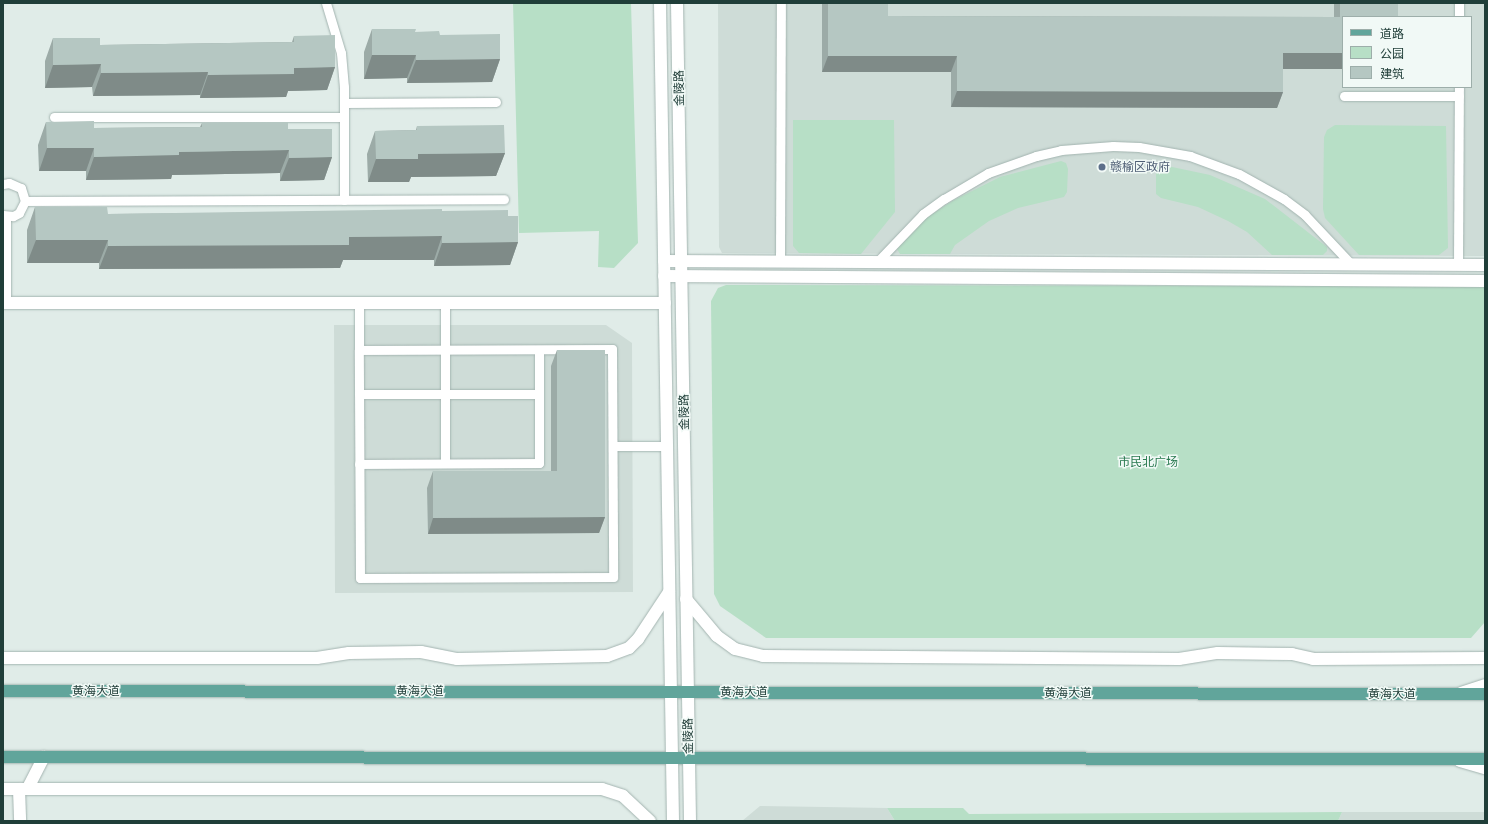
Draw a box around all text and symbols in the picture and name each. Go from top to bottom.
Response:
legend [1342,16,1472,88]
text: 道路 [1380,26,1404,41]
text: 公园 [1380,46,1404,61]
text: 建筑 [1380,66,1404,81]
street label: 金陵路 [671,70,687,106]
place label: 赣榆区政府 [1110,160,1170,174]
marker: 赣榆区政府 [1097,162,1107,172]
street label: 金陵路 [676,394,692,430]
park label: 市民北广场 [1118,455,1178,469]
street label: 黄海大道 [72,684,120,698]
street label: 黄海大道 [396,684,444,698]
street label: 黄海大道 [720,685,768,699]
street label: 黄海大道 [1044,686,1092,700]
street label: 黄海大道 [1368,687,1416,701]
street label: 金陵路 [680,718,696,754]

